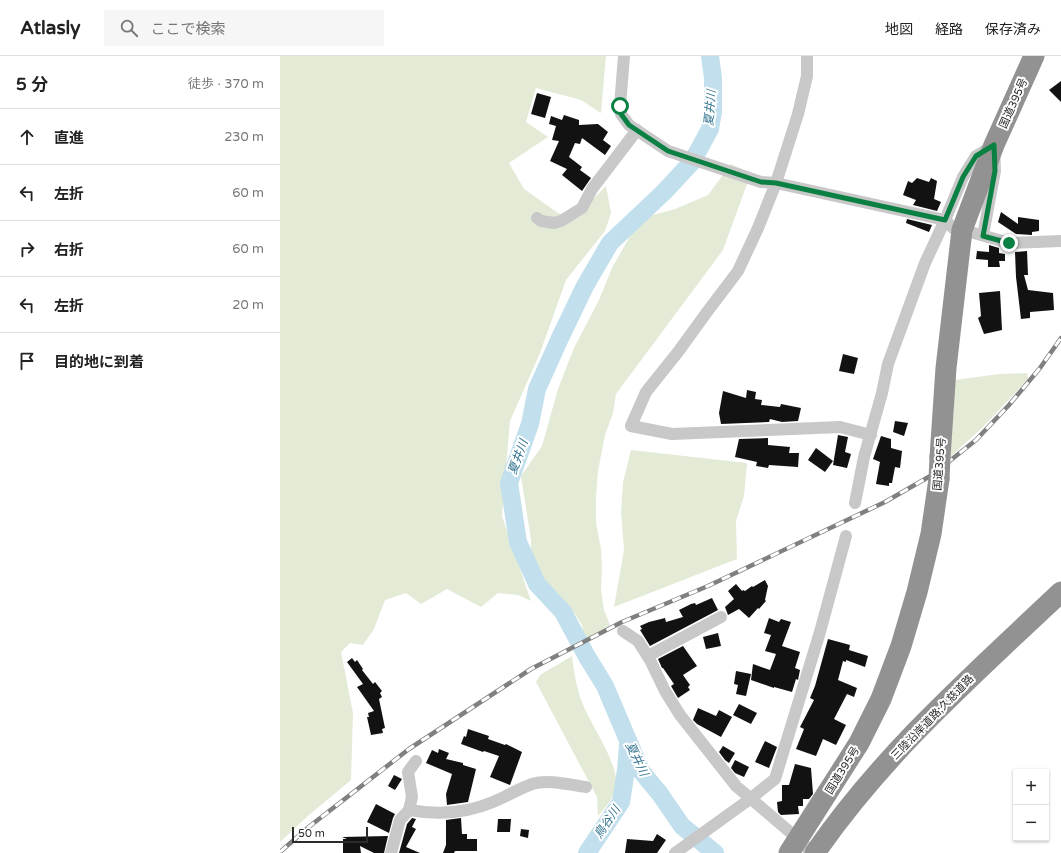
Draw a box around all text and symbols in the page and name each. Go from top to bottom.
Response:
search box [104,10,384,46]
text: Atlasly [20,17,80,39]
icon: search [118,17,140,39]
text: ここで検索 [150,20,225,38]
text: 地図 [885,21,913,38]
text: 経路 [935,21,963,38]
text: 保存済み [985,21,1041,38]
text: 5 分 [16,74,48,95]
text: 徒歩 · 370 m [188,76,264,92]
street label: 国道395号 [997,76,1030,130]
water label: 夏井川 [701,87,719,127]
route start [611,97,629,115]
icon: ahead [16,126,38,148]
text: 直進 [54,129,84,147]
text: 230 m [224,129,264,145]
icon: left [16,182,38,204]
text: 左折 [54,185,84,203]
text: 60 m [232,185,264,201]
route end [1000,234,1018,252]
icon: right [16,238,38,260]
text: 右折 [54,241,84,259]
text: 60 m [232,241,264,257]
icon: left [16,294,38,316]
text: 左折 [54,297,84,315]
text: 20 m [232,297,264,313]
icon: arrive [16,350,38,372]
text: 目的地に到着 [54,353,144,371]
water label: 夏井川 [505,436,531,476]
street label: 国道395号 [931,437,948,491]
street label: 三陸沿岸道路;久慈道路 [888,672,976,762]
water label: 夏井川 [623,740,652,780]
street label: 国道395号 [823,744,862,796]
map controls [1013,769,1049,841]
button: + [1013,769,1049,805]
water label: 鳥谷川 [591,802,624,841]
button: − [1013,805,1049,841]
scale bar [292,825,368,844]
text: 50 m [298,827,325,840]

